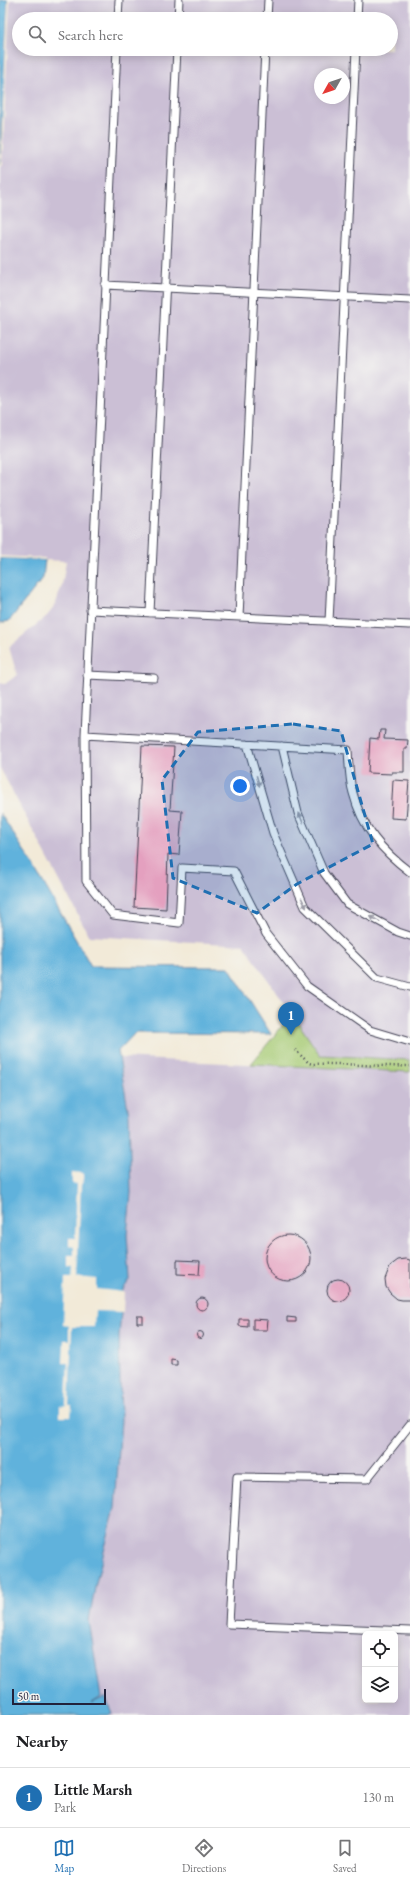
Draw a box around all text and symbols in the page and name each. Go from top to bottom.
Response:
search box [12,12,398,56]
icon: search [26,23,48,45]
text: Search here [58,25,123,44]
north arrow [314,68,350,104]
your location [230,776,250,796]
one-way arrow [255,776,261,788]
one-way arrow [297,811,303,823]
one-way arrow [301,897,307,909]
one-way arrow [369,916,381,922]
pin: 1 [278,1002,304,1035]
map controls [362,1631,398,1703]
button: locate [362,1631,398,1667]
button: layers [362,1667,398,1703]
scale bar [12,1687,106,1706]
text: 50 m [18,1689,39,1703]
text: Nearby [16,1730,68,1752]
text: Little Marsh [54,1780,132,1799]
text: 1 [26,1789,32,1806]
text: 130 m [363,1789,394,1806]
text: Park [54,1799,76,1816]
tab: Map [53,1837,75,1875]
tab: Directions [182,1837,226,1875]
tab: Saved [333,1837,357,1875]

